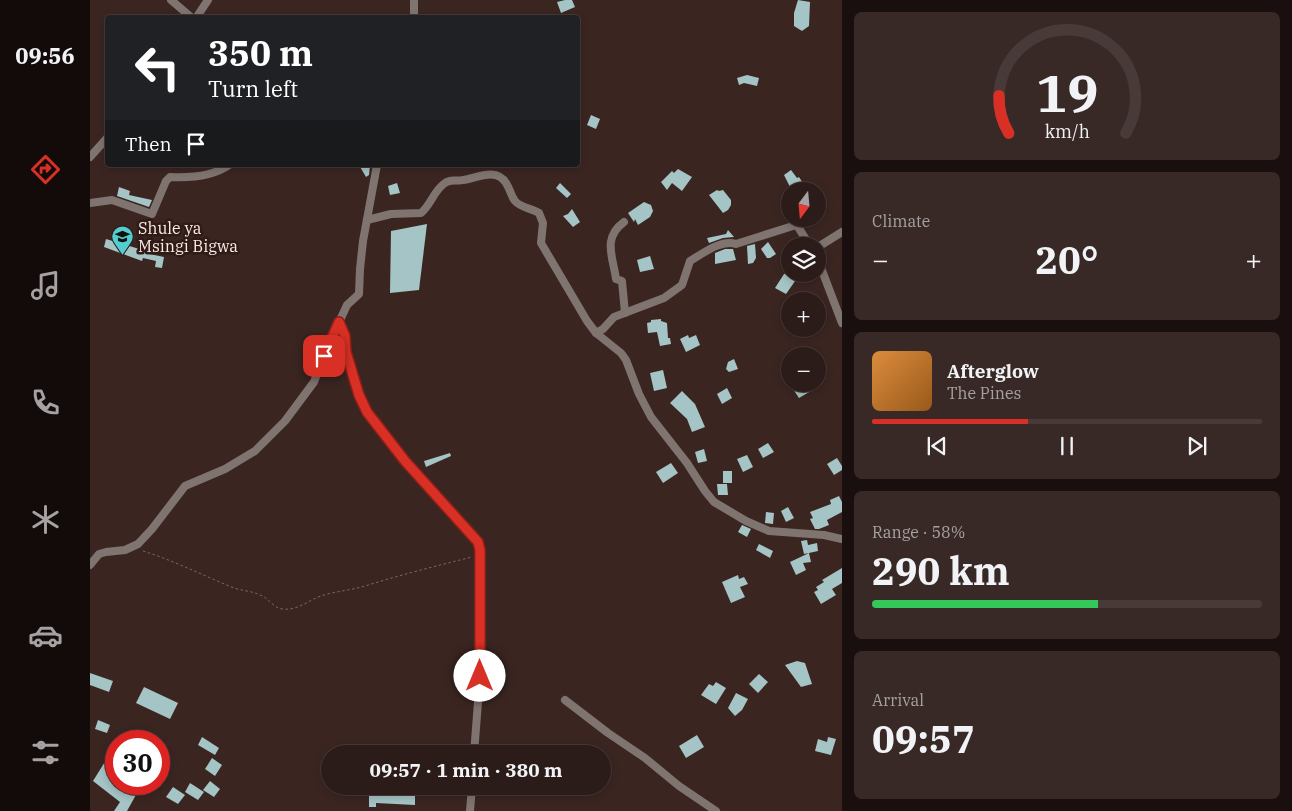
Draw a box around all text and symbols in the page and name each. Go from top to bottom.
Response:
text: 350 m [208,30,313,76]
icon: left [125,35,190,100]
text: 09:56 [15,41,75,70]
text: 19 [1036,59,1098,126]
text: Turn left [208,74,298,103]
text: km/h [1044,120,1090,143]
icon: arrive [182,130,210,158]
text: Then [125,132,172,156]
icon: directions [28,152,63,187]
north arrow [781,182,826,228]
map controls [781,182,826,392]
text: Climate [872,211,930,231]
place label: Shule ya Msingi Bigwa [138,218,238,256]
school or university icon: Shule ya Msingi Bigwa [110,225,134,256]
text: 20° [1035,235,1099,284]
button: layers [781,237,826,282]
text: − [872,241,889,278]
text: + [1245,241,1262,278]
icon: music [28,268,63,303]
button: + [781,292,826,337]
pin [303,335,345,377]
icon: arrive [310,342,338,370]
button: − [781,347,826,392]
text: Afterglow [947,359,1039,383]
text: The Pines [947,383,1021,403]
icon: phone [28,385,63,420]
icon: previous [923,432,951,460]
icon: pause [1053,432,1081,460]
icon: next [1183,432,1211,460]
icon: climate [28,502,63,537]
text: Range · 58% [872,522,965,542]
text: 290 km [872,546,1010,595]
icon: car [28,618,63,653]
position arrow [453,649,505,701]
text: Arrival [872,690,924,710]
text: 09:57 [872,714,975,763]
speed limit sign: 30 [105,730,170,795]
icon: filters [28,735,63,770]
text: 09:57 · 1 min · 380 m [370,758,562,782]

